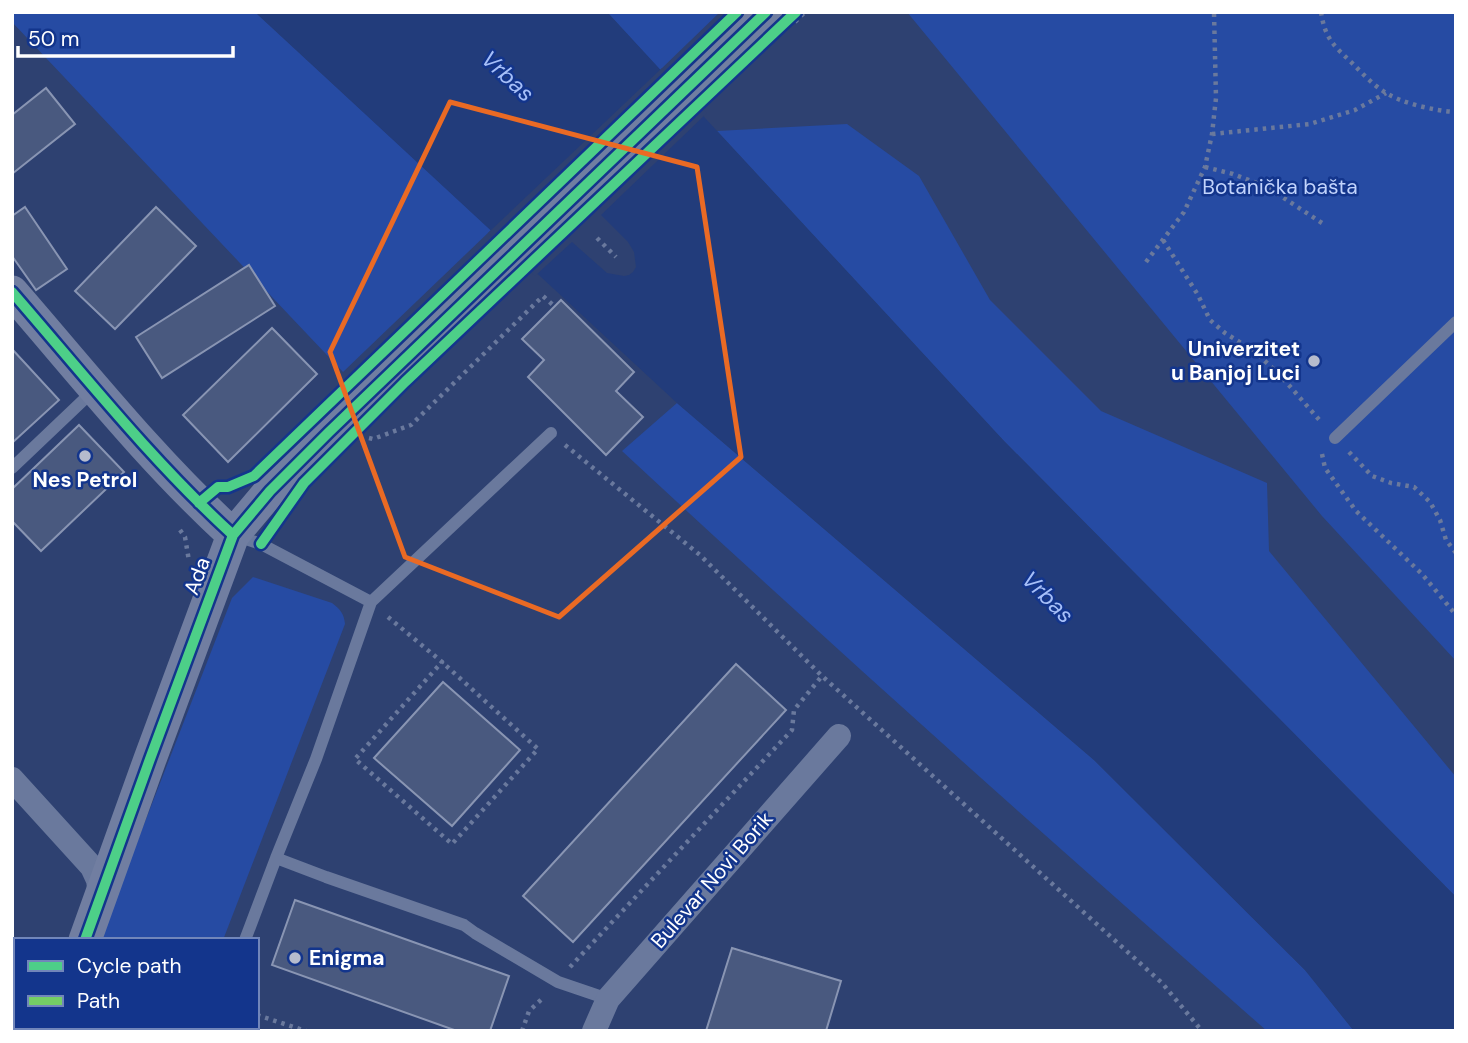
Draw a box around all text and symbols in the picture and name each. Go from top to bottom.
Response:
scale bar [18,14,233,58]
text: 50 m [28,25,79,53]
water label: Vrbas [475,44,541,108]
park label: Botanička bašta [1202,173,1358,201]
place label: Univerzitet u Banjoj Luci [1171,335,1300,387]
marker: Univerzitet u Banjoj Luci [1306,353,1322,369]
marker: Nes Petrol [77,448,93,464]
place label: Nes Petrol [33,466,137,494]
street label: Ada [177,553,217,599]
water label: Vrbas [1015,564,1081,630]
street label: Bulevar Novi Borik [645,805,780,954]
legend [14,938,259,1029]
place label: Enigma [309,944,385,972]
marker: Enigma [287,950,303,966]
text: Cycle path [77,952,182,980]
text: Path [77,987,120,1015]

